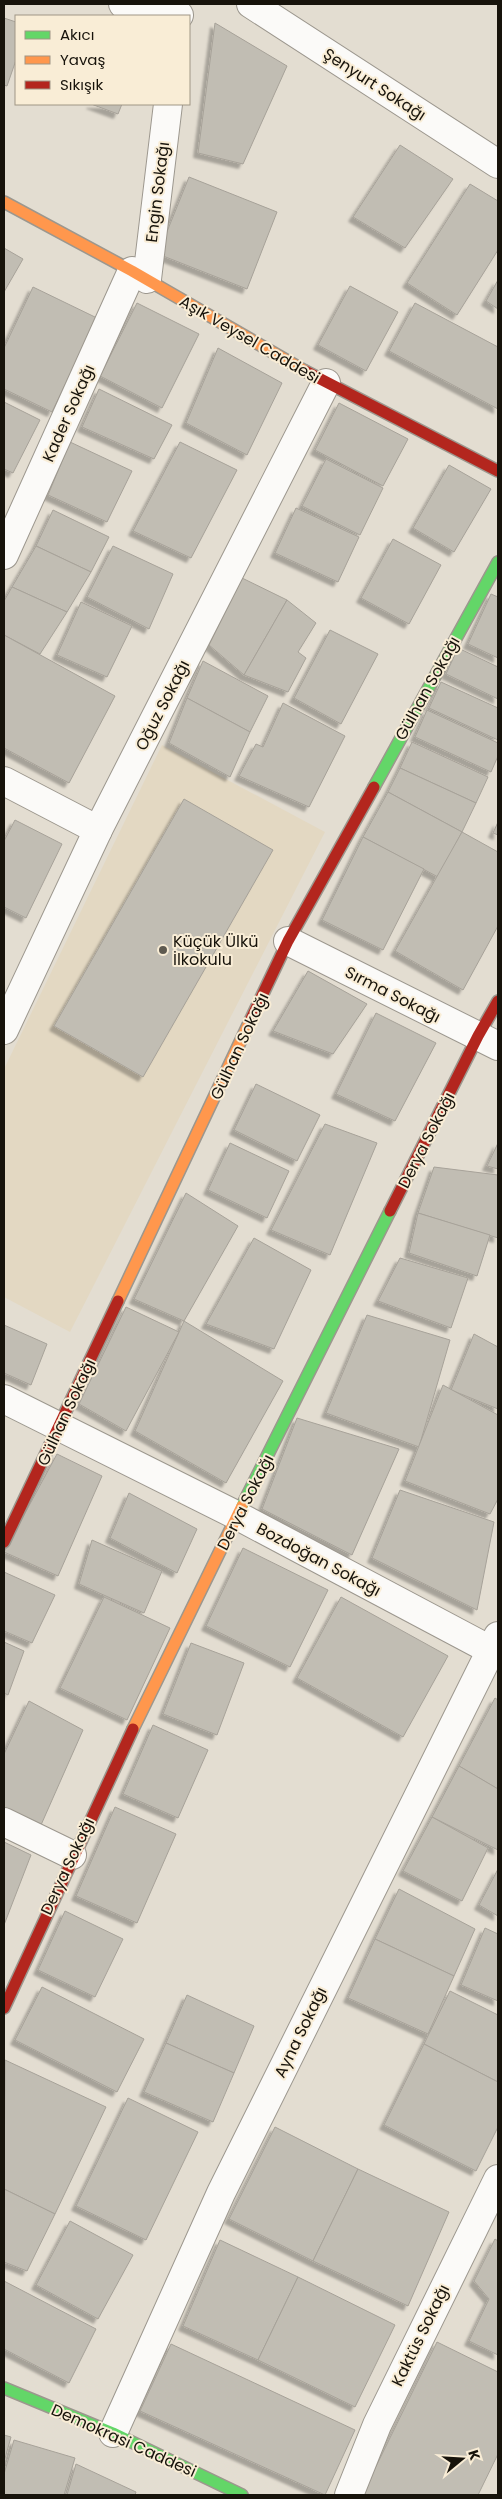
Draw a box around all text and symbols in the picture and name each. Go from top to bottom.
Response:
legend [15,15,190,105]
text: Akıcı [60,24,94,45]
street label: Şenyurt Sokağı [319,43,431,126]
text: Yavaş [60,49,105,70]
text: Sıkışık [60,74,103,95]
street label: Engin Sokağı [140,140,175,244]
street label: Aşık Veysel Caddesi [175,290,324,389]
street label: Kader Sokağı [37,361,100,466]
street label: Gülhan Sokağı [389,632,466,744]
street label: Oğuz Sokağı [130,656,195,754]
place label: Küçük Ülkü İlkokulu [173,930,259,971]
marker: Küçük Ülkü İlkokulu [157,944,169,956]
street label: Sırma Sokağı [341,961,444,1028]
street label: Gülhan Sokağı [205,989,274,1103]
street label: Derya Sokağı [392,1088,460,1192]
street label: Gülhan Sokağı [32,1355,101,1469]
street label: Derya Sokağı [211,1450,279,1554]
street label: Bozdoğan Sokağı [252,1517,385,1602]
street label: Derya Sokağı [35,1814,100,1919]
street label: Ayna Sokağı [269,1983,332,2082]
street label: Kaktüs Sokağı [386,2280,455,2390]
street label: Demokrasi Caddesi [48,2398,200,2483]
north arrow [437,2434,487,2484]
text: K [463,2447,485,2463]

